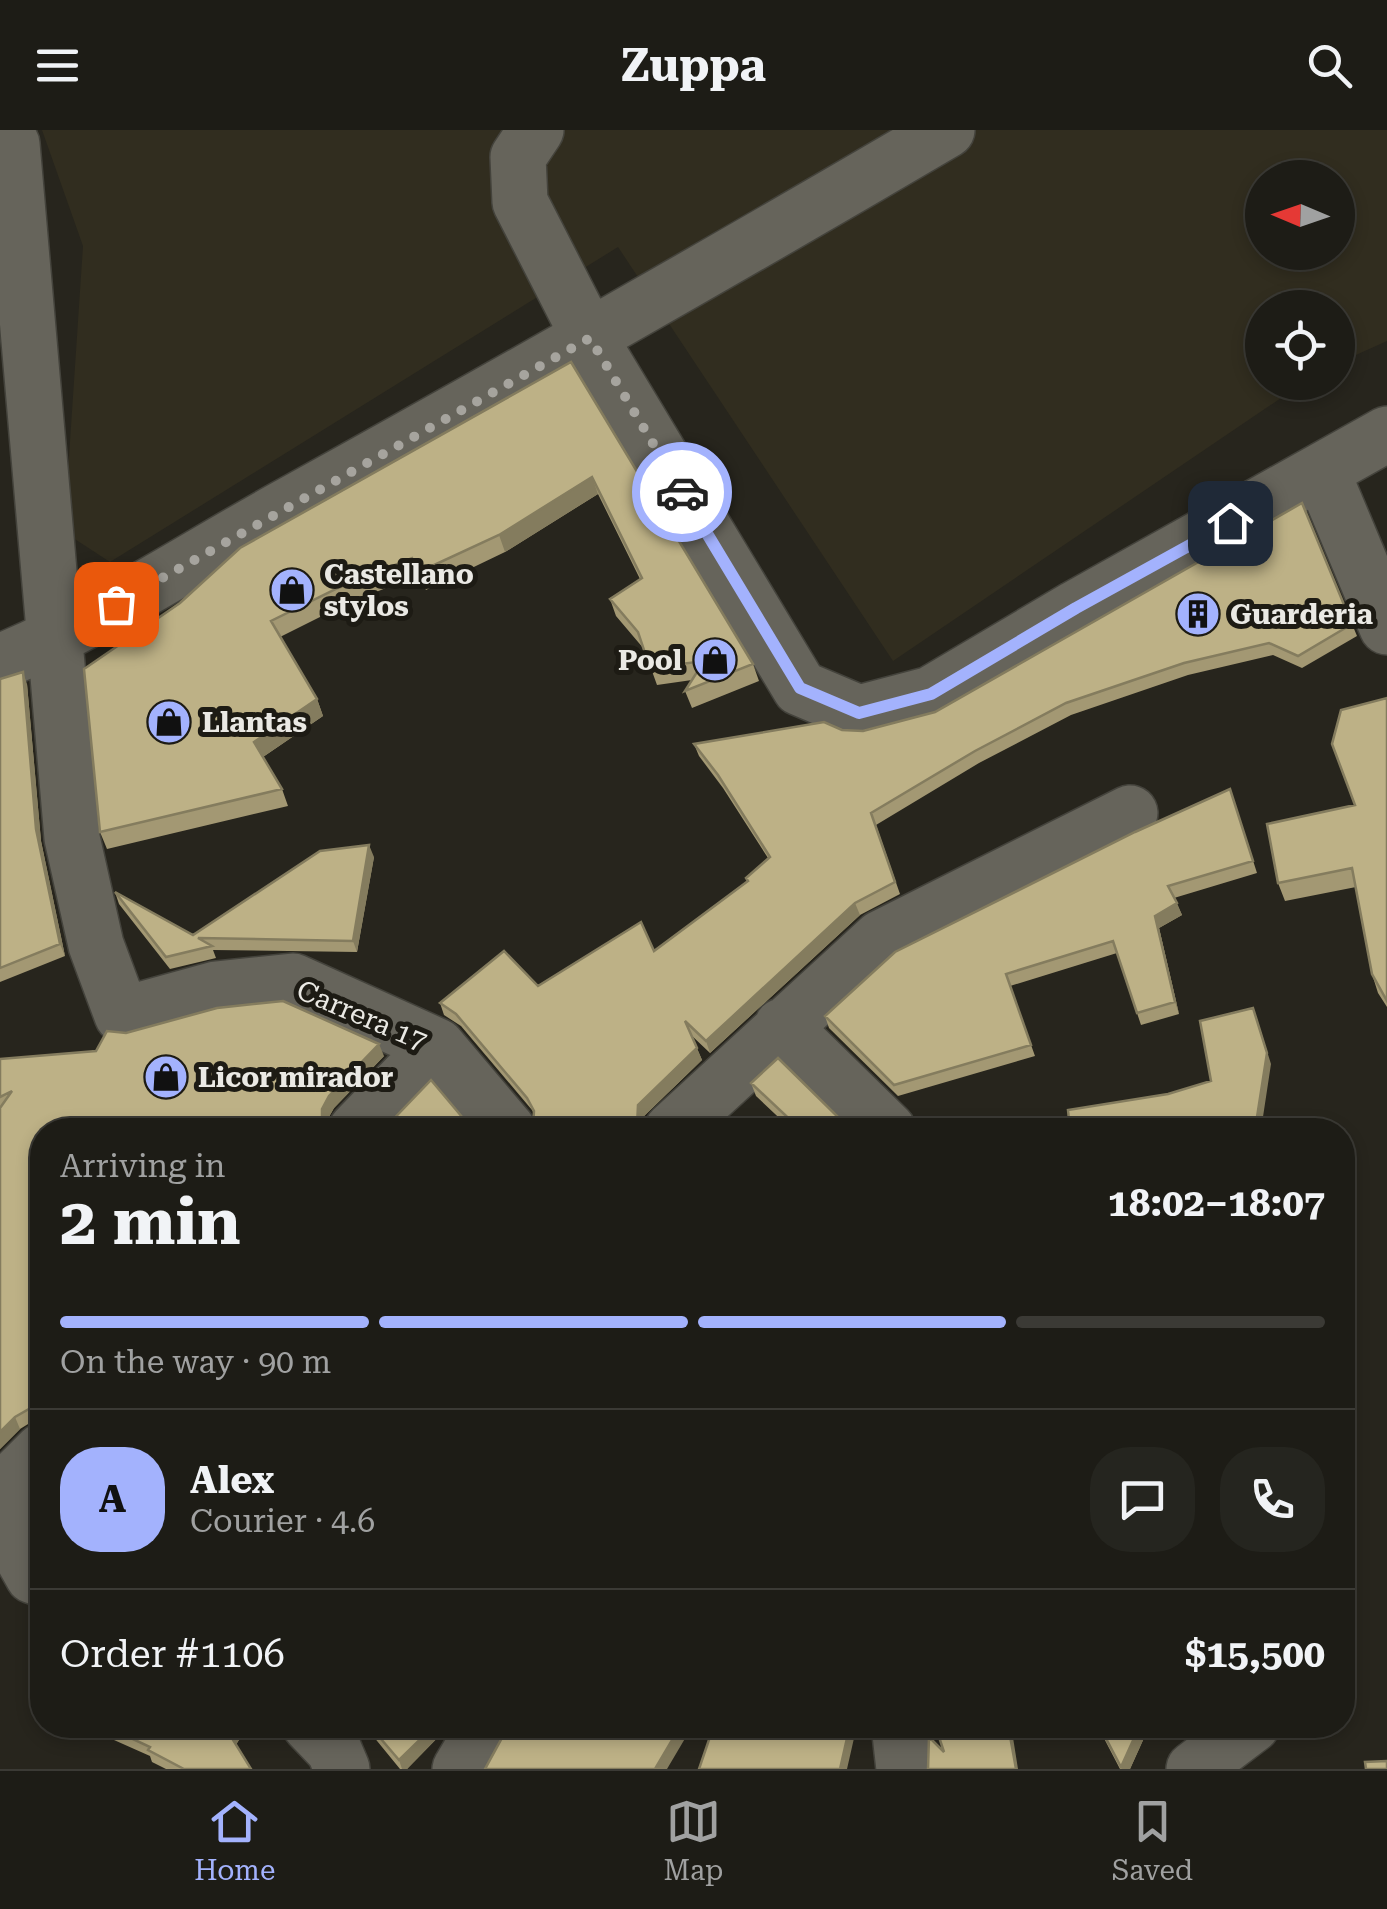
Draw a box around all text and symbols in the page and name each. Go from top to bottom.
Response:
icon: menu [30,38,85,93]
icon: search [1302,38,1357,93]
text: Zuppa [621,39,766,92]
north arrow [1245,160,1355,270]
map controls [1245,160,1355,400]
button: locate [1245,290,1355,400]
courier [632,442,732,542]
icon: car [655,465,710,520]
pin [1188,481,1273,566]
icon: home [1203,496,1258,551]
place label: Castellano stylos [324,558,474,623]
pin [74,562,159,647]
shop icon: Castellano stylos [269,567,315,613]
icon: bag [89,577,144,632]
building icon: Guarderia [1175,591,1221,637]
place label: Guarderia [1230,598,1374,631]
shop icon: Pool [692,637,738,683]
place label: Pool [618,644,682,677]
shop icon: Llantas [146,699,192,745]
place label: Llantas [202,706,307,739]
street label: Carrera 17 [292,973,432,1058]
shop icon: Licor mirador [143,1054,189,1100]
place label: Licor mirador [198,1061,394,1094]
text: Arriving in [60,1147,225,1185]
text: 18:02–18:07 [1108,1181,1325,1225]
text: 2 min [60,1184,241,1260]
text: On the way · 90 m [60,1343,331,1381]
button: chat [1090,1447,1195,1552]
button: phone [1220,1447,1325,1552]
text: Alex [190,1458,274,1502]
text: A [99,1477,126,1521]
text: Courier · 4.6 [190,1502,375,1540]
text: Order #1106 [60,1632,285,1676]
text: $15,500 [1185,1632,1325,1676]
tab: Home [194,1794,275,1887]
tab: Map [664,1794,723,1887]
tab: Saved [1112,1794,1193,1887]

